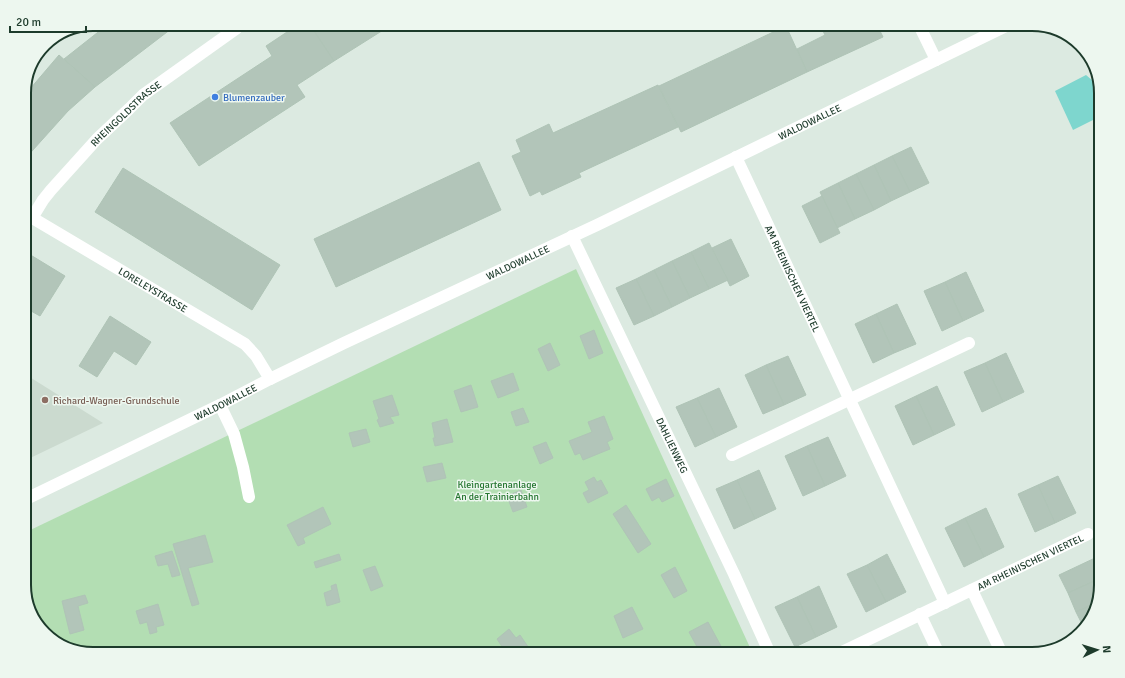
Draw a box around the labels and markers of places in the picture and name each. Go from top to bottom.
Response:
marker: Blumenzauber [210,92,220,102]
place label: Blumenzauber [223,92,285,104]
marker: Richard-Wagner-Grundschule [40,395,50,405]
place label: Richard-Wagner-Grundschule [53,395,180,407]

